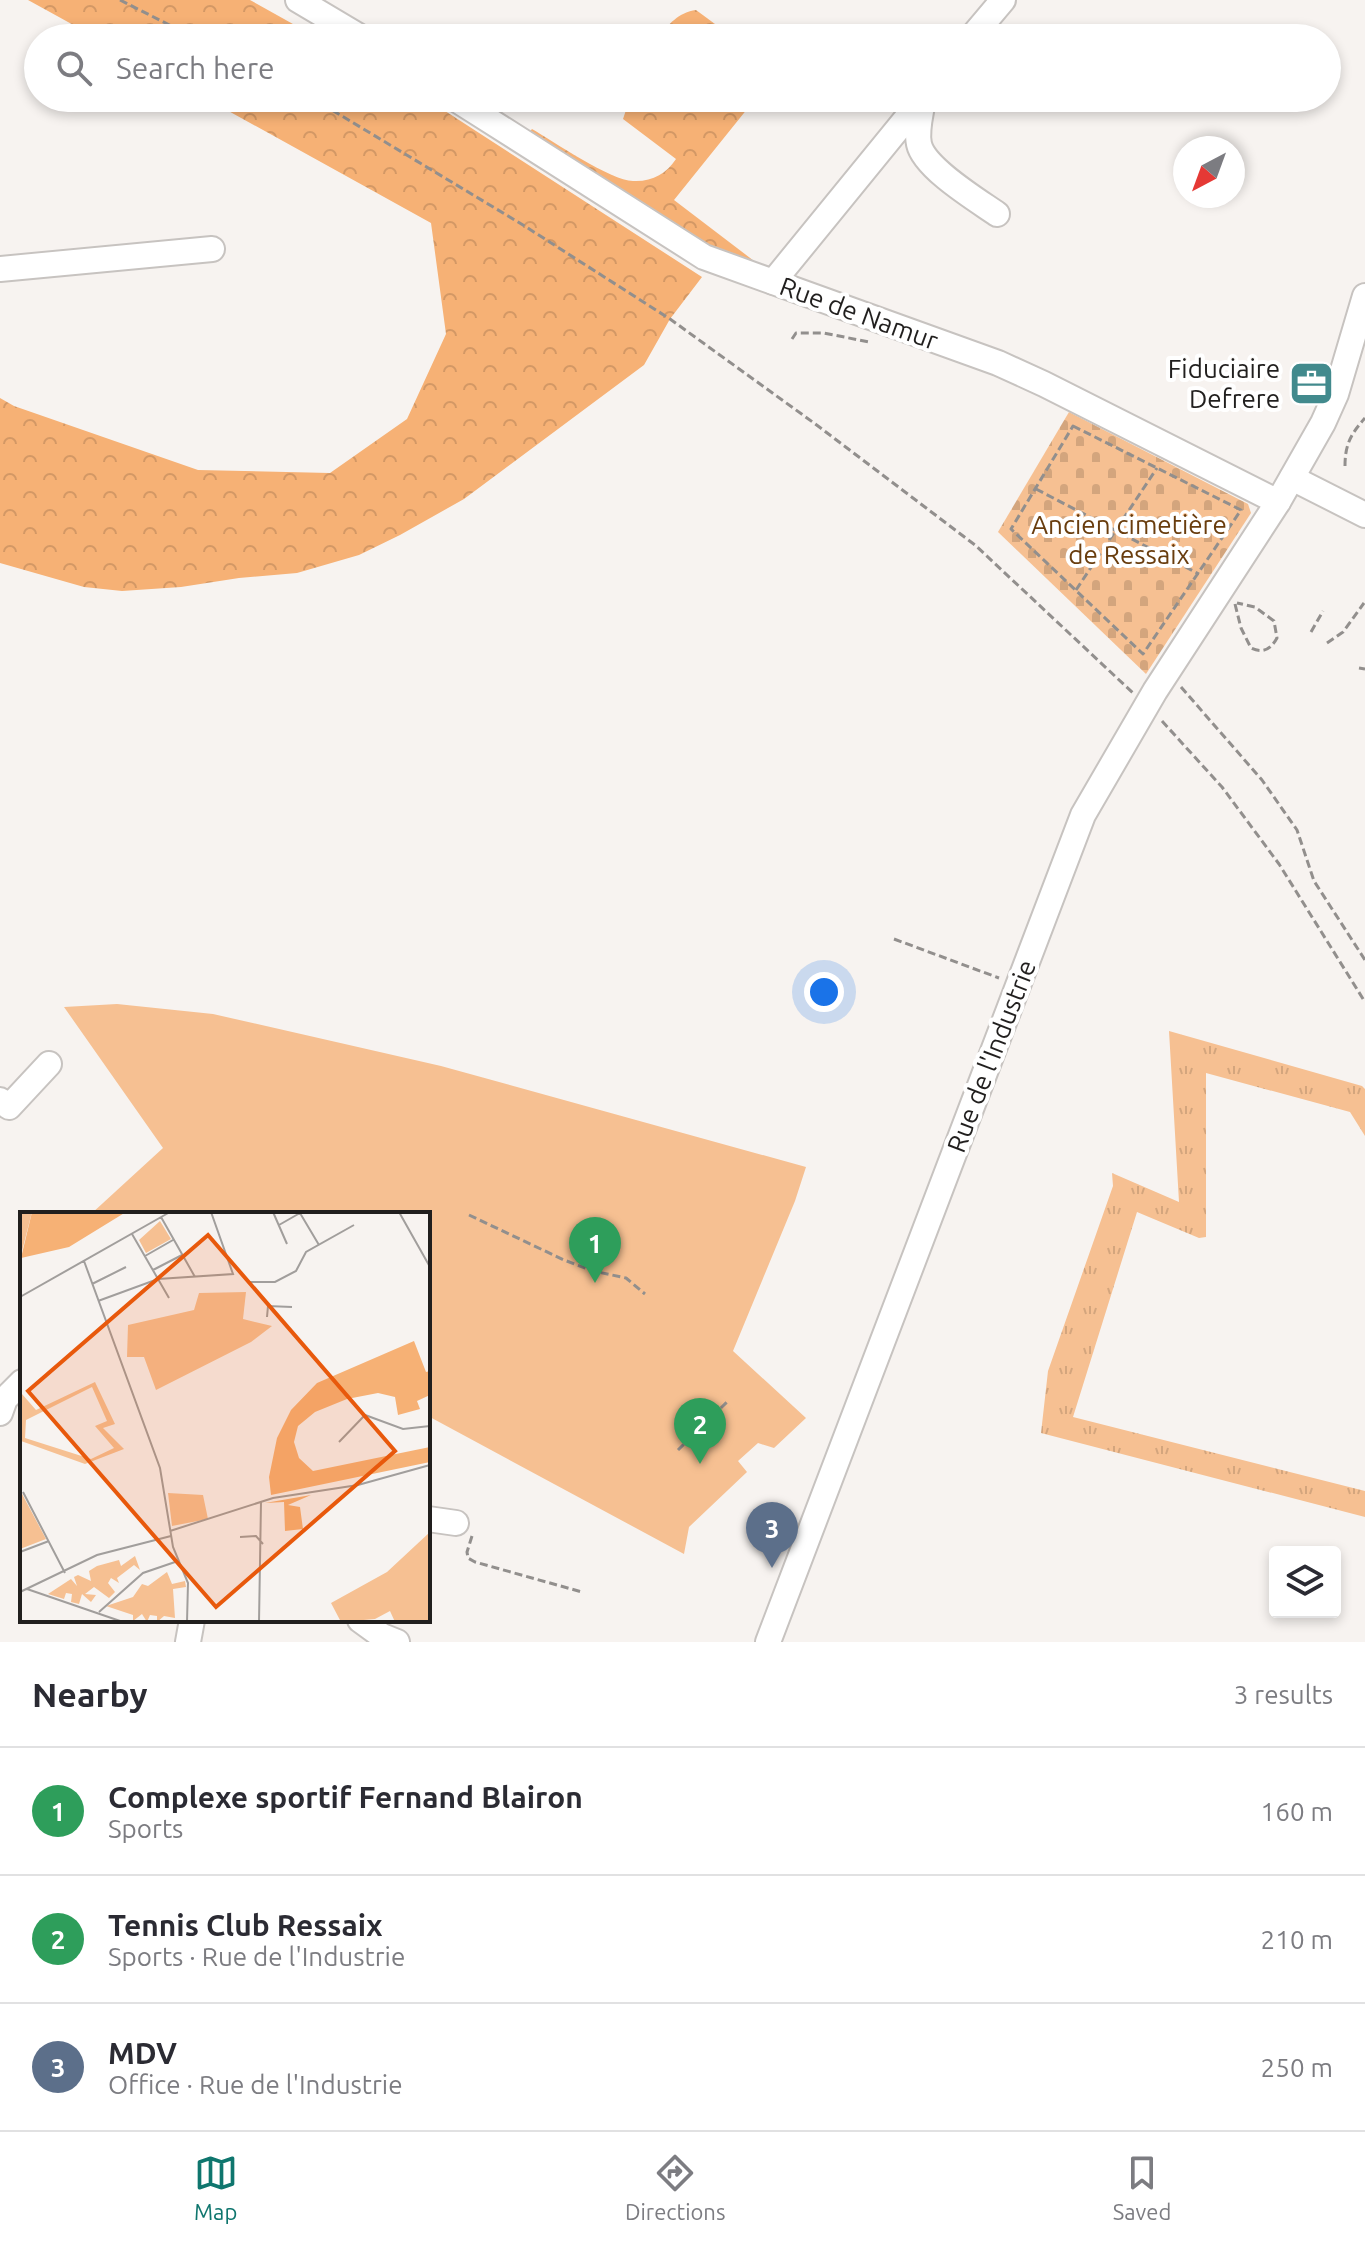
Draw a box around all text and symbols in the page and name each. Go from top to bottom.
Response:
search box [24,24,1341,112]
icon: search [52,46,96,90]
text: Search here [116,51,275,85]
north arrow [1173,136,1245,208]
street label: Rue de Namur [776,271,942,355]
place label: Fiduciaire Defrere [1168,354,1280,413]
office icon: Fiduciaire Defrere [1287,359,1335,407]
park label: Ancien cimetière de Ressaix [1031,510,1227,569]
street label: Rue de l'Industrie [941,956,1041,1156]
your location [804,972,844,1012]
inset map [20,1212,430,1622]
pin: 1 [569,1217,621,1283]
pin: 2 [674,1398,726,1464]
pin: 3 [746,1502,798,1568]
map controls [1269,1546,1341,1618]
button: layers [1269,1546,1341,1618]
text: Nearby [32,1675,147,1713]
text: 3 results [1234,1680,1333,1709]
text: Complexe sportif Fernand Blairon [108,1780,583,1814]
text: 1 [51,1797,65,1826]
text: 160 m [1261,1797,1333,1826]
text: Sports [108,1814,183,1843]
text: Tennis Club Ressaix [108,1908,382,1942]
text: 2 [51,1925,65,1954]
text: 210 m [1261,1925,1333,1954]
text: Sports · Rue de l'Industrie [108,1942,405,1971]
text: MDV [108,2036,177,2070]
text: 3 [51,2053,65,2082]
text: 250 m [1261,2053,1333,2082]
text: Office · Rue de l'Industrie [108,2070,403,2099]
tab: Map [194,2151,238,2224]
tab: Directions [625,2151,725,2224]
tab: Saved [1113,2151,1171,2224]

